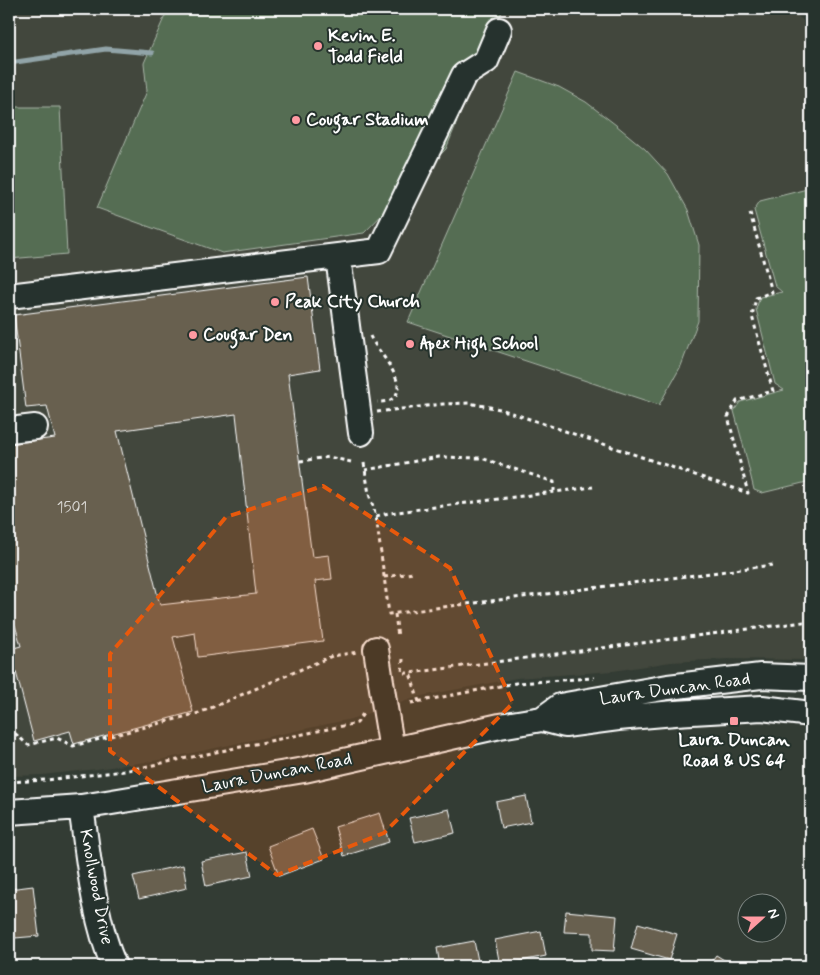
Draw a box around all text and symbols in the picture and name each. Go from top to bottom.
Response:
place label: Kevin E. Todd Field [328,24,403,69]
marker: Kevin E. Todd Field [312,40,324,52]
place label: Cougar Stadium [306,108,429,134]
marker: Cougar Stadium [290,114,302,126]
place label: Peak City Church [285,290,420,314]
marker: Peak City Church [269,296,281,308]
place label: Cougar Den [203,323,293,349]
marker: Cougar Den [187,329,199,341]
place label: Apex High School [420,332,539,358]
marker: Apex High School [404,338,416,350]
house number: 1501 [57,498,87,518]
street label: Laura Duncan Road [598,667,752,711]
marker: Laura Duncan Road & US 64 [728,715,740,727]
place label: Laura Duncan Road & US 64 [678,728,791,773]
street label: Laura Duncan Road [200,747,354,799]
street label: Knollwood Drive [73,827,119,947]
north arrow [738,892,788,942]
text: N [763,906,783,921]

